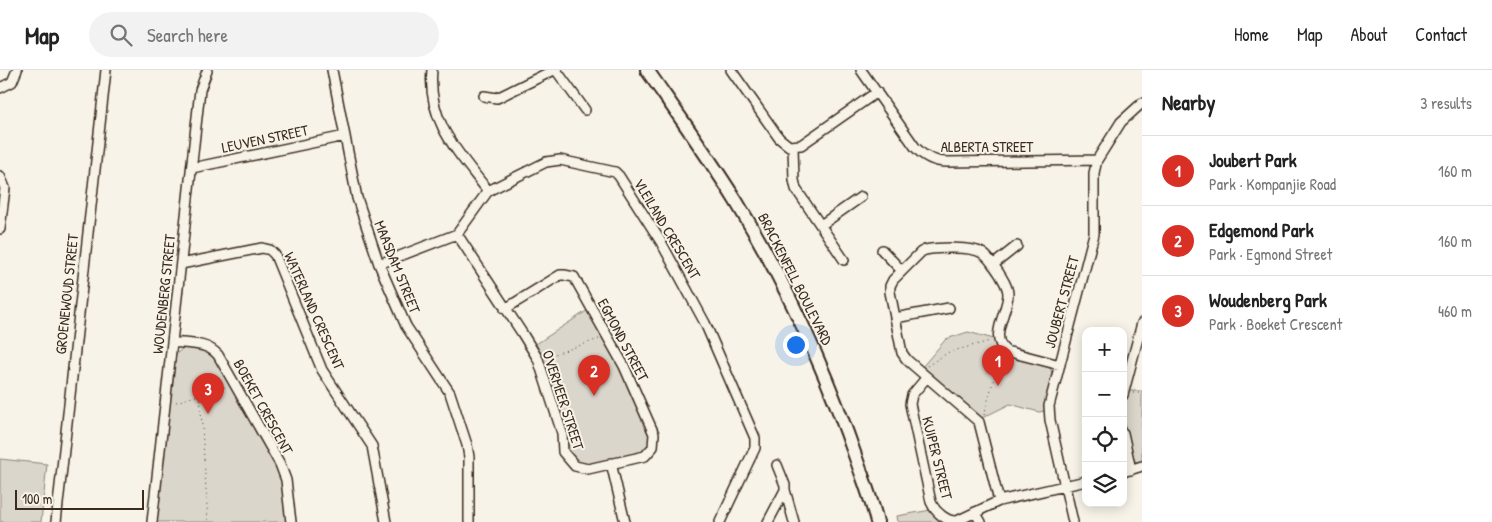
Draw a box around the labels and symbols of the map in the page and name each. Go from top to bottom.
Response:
street label: LEUVEN STREET [220,119,311,158]
street label: ALBERTA STREET [941,136,1034,157]
street label: VLEILAND CRESCENT [629,174,706,284]
street label: BRACKENFELL BOULEVARD [753,209,838,349]
street label: MAASDAM STREET [369,217,426,317]
street label: GROENEWOUD STREET [50,232,83,355]
street label: WOUDENBERG STREET [147,232,180,355]
street label: WATERLAND CRESCENT [279,249,350,374]
street label: JOUBERT STREET [1039,252,1084,350]
street label: EGMOND STREET [593,295,654,386]
your location [783,332,809,358]
pin: 1 [982,345,1014,386]
street label: OVERMEER STREET [537,347,590,453]
street label: BOEKET CRESCENT [229,355,299,459]
pin: 2 [578,355,610,396]
pin: 3 [192,373,224,414]
street label: KUIPER STREET [917,414,958,502]
scale bar [15,487,144,510]

